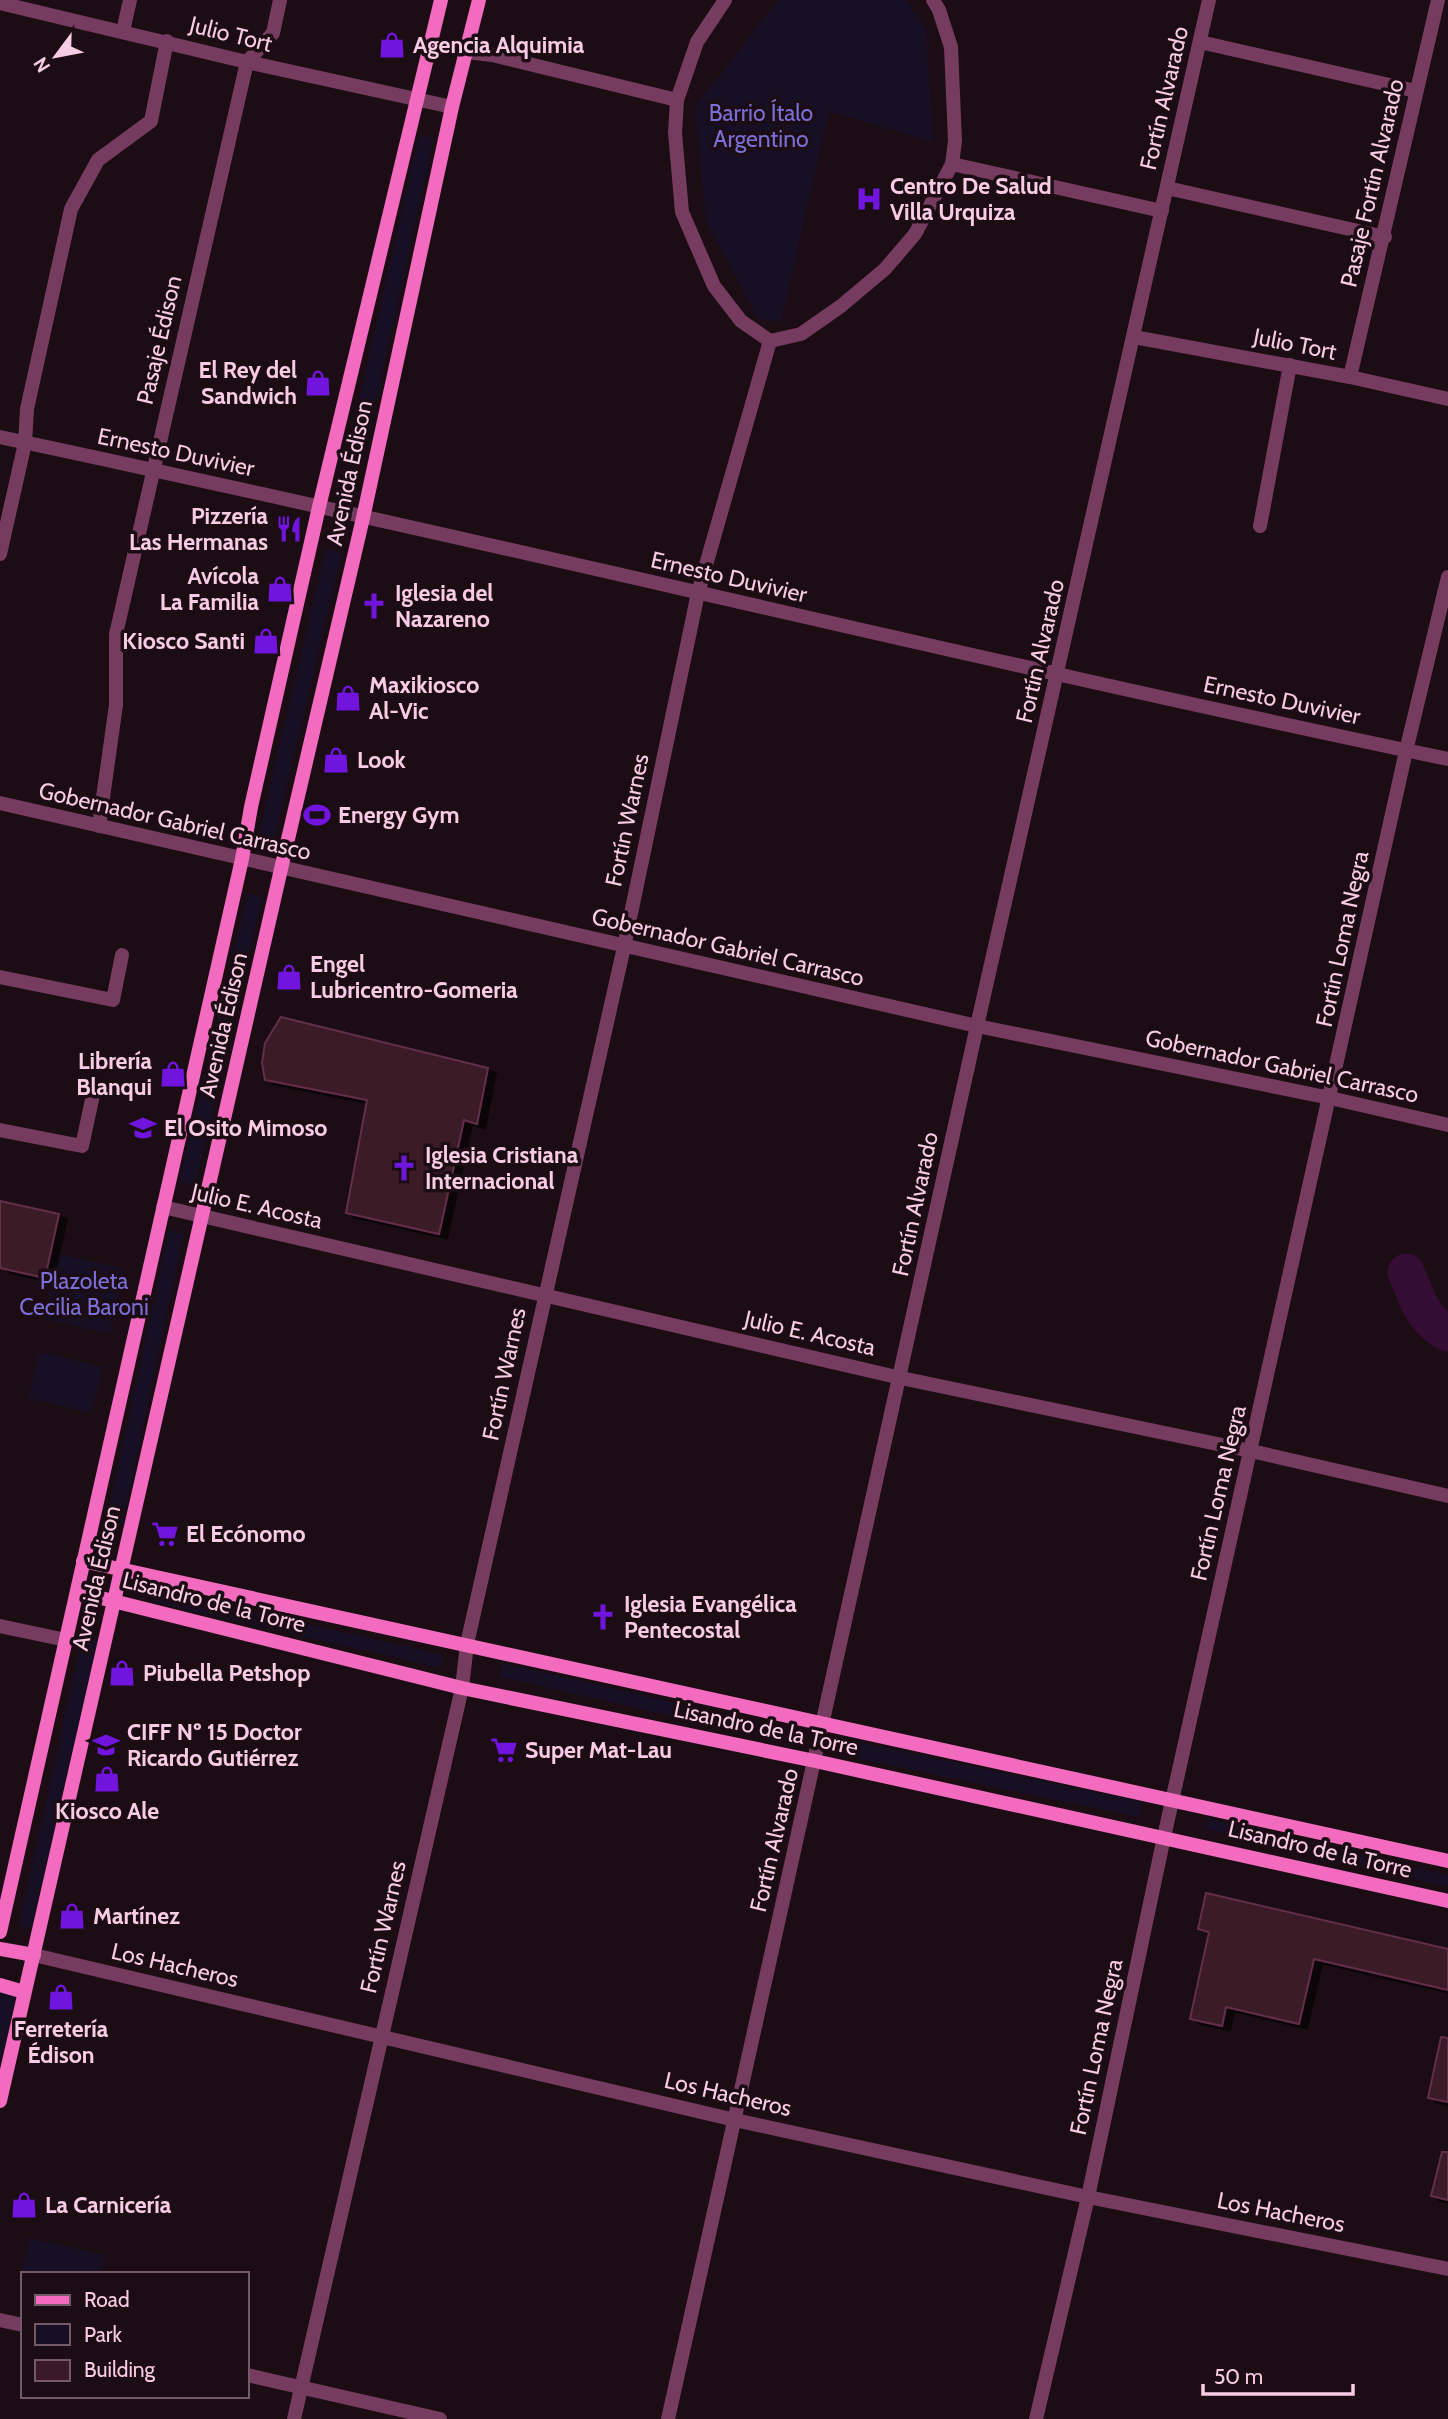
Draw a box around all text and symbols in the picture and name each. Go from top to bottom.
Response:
street label: Julio Tort [186,10,275,58]
north arrow [21,21,91,91]
street label: Fortín Alvarado [1134,23,1194,173]
shop icon: Agencia Alquimia [377,30,407,60]
place label: Agencia Alquimia [413,31,585,59]
text: N [29,53,55,77]
street label: Pasaje Fortín Alvarado [1334,76,1410,290]
park label: Barrio Ítalo Argentino [709,98,813,153]
place label: Centro De Salud Villa Urquiza [890,172,1052,226]
hospital icon: Centro De Salud Villa Urquiza [854,184,884,214]
street label: Pasaje Édison [130,273,187,407]
street label: Julio Tort [1250,322,1339,366]
place label: El Rey del Sandwich [199,356,297,410]
shop icon: El Rey del Sandwich [303,368,333,398]
street label: Avenida Édison [319,397,378,548]
street label: Ernesto Duvivier [95,422,258,482]
place label: Pizzería Las Hermanas [129,502,269,556]
restaurant icon: Pizzería Las Hermanas [274,514,304,544]
street label: Ernesto Duvivier [648,545,811,609]
place label: Avícola La Familia [160,562,260,616]
shop icon: Avícola La Familia [265,574,295,604]
street label: Fortín Alvarado [1010,576,1070,726]
place label: Iglesia del Nazareno [395,579,493,633]
church icon: Iglesia del Nazareno [359,591,389,621]
shop icon: Kiosco Santi [251,626,281,656]
place label: Kiosco Santi [122,627,245,655]
street label: Ernesto Duvivier [1201,670,1364,730]
place label: Maxikiosco Al-Vic [369,671,479,725]
shop icon: Maxikiosco Al-Vic [333,683,363,713]
shop icon: Look [321,745,351,775]
place label: Look [357,746,407,774]
street label: Fortín Warnes [599,751,655,889]
street label: Gobernador Gabriel Carrasco [36,776,314,866]
sports icon: Energy Gym [302,800,332,830]
place label: Energy Gym [338,801,459,829]
street label: Fortín Loma Negra [1310,848,1374,1030]
street label: Gobernador Gabriel Carrasco [589,902,867,992]
street label: Avenida Édison [192,950,253,1100]
place label: Engel Lubricentro-Gomeria [310,950,518,1004]
shop icon: Engel Lubricentro-Gomeria [274,962,304,992]
street label: Gobernador Gabriel Carrasco [1143,1023,1421,1109]
place label: Librería Blanqui [76,1047,153,1101]
shop icon: Librería Blanqui [158,1059,188,1089]
school or university icon: El Osito Mimoso [128,1113,158,1143]
place label: El Osito Mimoso [164,1114,327,1142]
street label: Fortín Alvarado [886,1129,944,1279]
place label: Iglesia Cristiana Internacional [425,1141,579,1195]
church icon: Iglesia Cristiana Internacional [389,1153,419,1183]
street label: Julio E. Acosta [188,1177,325,1235]
park label: Plazoleta Cecilia Baroni [19,1267,149,1321]
street label: Julio E. Acosta [741,1304,878,1362]
street label: Fortín Warnes [476,1305,532,1443]
street label: Fortín Loma Negra [1184,1403,1252,1583]
street label: Avenida Édison [65,1503,126,1653]
supermarket icon: El Ecónomo [150,1519,180,1549]
place label: El Ecónomo [186,1520,306,1548]
street label: Lisandro de la Torre [119,1566,309,1638]
place label: Iglesia Evangélica Pentecostal [624,1590,797,1644]
church icon: Iglesia Evangélica Pentecostal [588,1602,618,1632]
shop icon: Piubella Petshop [107,1658,137,1688]
place label: Piubella Petshop [143,1659,310,1687]
street label: Lisandro de la Torre [671,1695,861,1761]
place label: CIFF Nº 15 Doctor Ricardo Gutiérrez [127,1718,302,1772]
school or university icon: CIFF Nº 15 Doctor Ricardo Gutiérrez [91,1730,121,1760]
supermarket icon: Super Mat-Lau [489,1735,519,1765]
place label: Super Mat-Lau [525,1736,672,1764]
shop icon: Kiosco Ale [92,1764,122,1794]
street label: Fortín Alvarado [744,1765,804,1915]
place label: Kiosco Ale [55,1797,159,1825]
street label: Lisandro de la Torre [1225,1814,1415,1884]
street label: Fortín Warnes [354,1858,412,1996]
shop icon: Martínez [57,1901,87,1931]
place label: Martínez [93,1902,180,1930]
street label: Los Hacheros [109,1937,241,1993]
street label: Fortín Loma Negra [1064,1956,1128,2138]
shop icon: Ferretería Édison [46,1982,76,2012]
place label: Ferretería Édison [14,2015,109,2069]
street label: Los Hacheros [662,2066,794,2122]
street label: Los Hacheros [1215,2186,1347,2238]
shop icon: La Carnicería [9,2190,39,2220]
place label: La Carnicería [45,2191,172,2219]
legend [21,2272,248,2398]
text: Road [84,2287,130,2312]
text: Park [84,2322,122,2347]
scale bar [1203,2352,1354,2396]
text: Building [84,2357,156,2382]
text: 50 m [1214,2364,1263,2389]

